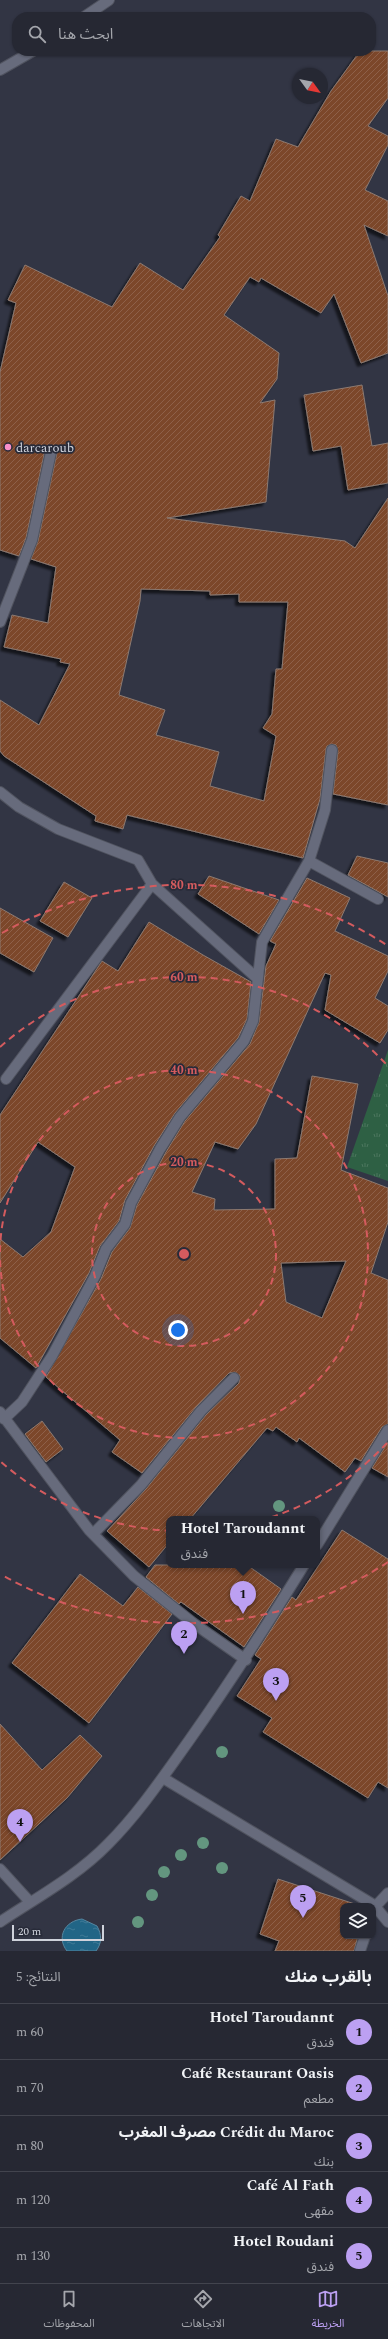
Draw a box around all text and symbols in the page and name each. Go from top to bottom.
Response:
search box [12,12,376,56]
icon: search [26,23,48,45]
text: ابحث هنا [58,23,113,46]
north arrow [292,68,328,104]
place label: darcaroub [16,438,74,458]
marker: darcaroub [3,442,13,452]
text: 80 m [170,876,198,895]
text: 60 m [170,968,198,987]
text: 40 m [170,1061,198,1080]
text: 20 m [170,1153,198,1172]
centre of rings [177,1247,191,1261]
your location [168,1320,188,1340]
popup [166,1516,320,1568]
text: Hotel Taroudannt [181,1517,305,1540]
text: فندق [181,1544,208,1564]
pin: 1 [230,1581,256,1614]
pin: 2 [171,1621,197,1654]
pin: 3 [263,1668,289,1701]
pin: 4 [7,1809,33,1842]
pin: 5 [290,1885,316,1918]
map controls [340,1903,376,1939]
button: layers [340,1903,376,1939]
scale bar [12,1923,104,1942]
text: 20 m [18,1923,41,1940]
text: بالقرب منك [285,1964,372,1990]
text: النتائج: 5 [16,1967,61,1987]
text: Hotel Taroudannt [209,2006,334,2029]
text: 60 m [16,2022,43,2042]
text: 1 [355,2022,363,2042]
text: فندق [307,2033,334,2053]
text: Café Restaurant Oasis [181,2062,334,2085]
text: 70 m [16,2078,43,2098]
text: 2 [355,2078,363,2098]
text: مطعم [304,2089,334,2109]
text: Crédit du Maroc مصرف المغرب [119,2121,334,2144]
text: 80 m [16,2136,43,2156]
text: 3 [355,2136,363,2156]
text: بنك [314,2152,334,2172]
text: Café Al Fath [247,2174,334,2197]
text: 120 m [16,2190,50,2210]
text: 4 [355,2190,363,2210]
text: مقهى [305,2201,334,2221]
text: Hotel Roudani [233,2230,334,2253]
text: 130 m [16,2246,50,2266]
text: 5 [355,2246,363,2266]
text: فندق [307,2257,334,2277]
tab: المحفوظات [44,2288,95,2335]
tab: الاتجاهات [182,2288,225,2335]
tab: الخريطة [312,2288,345,2335]

